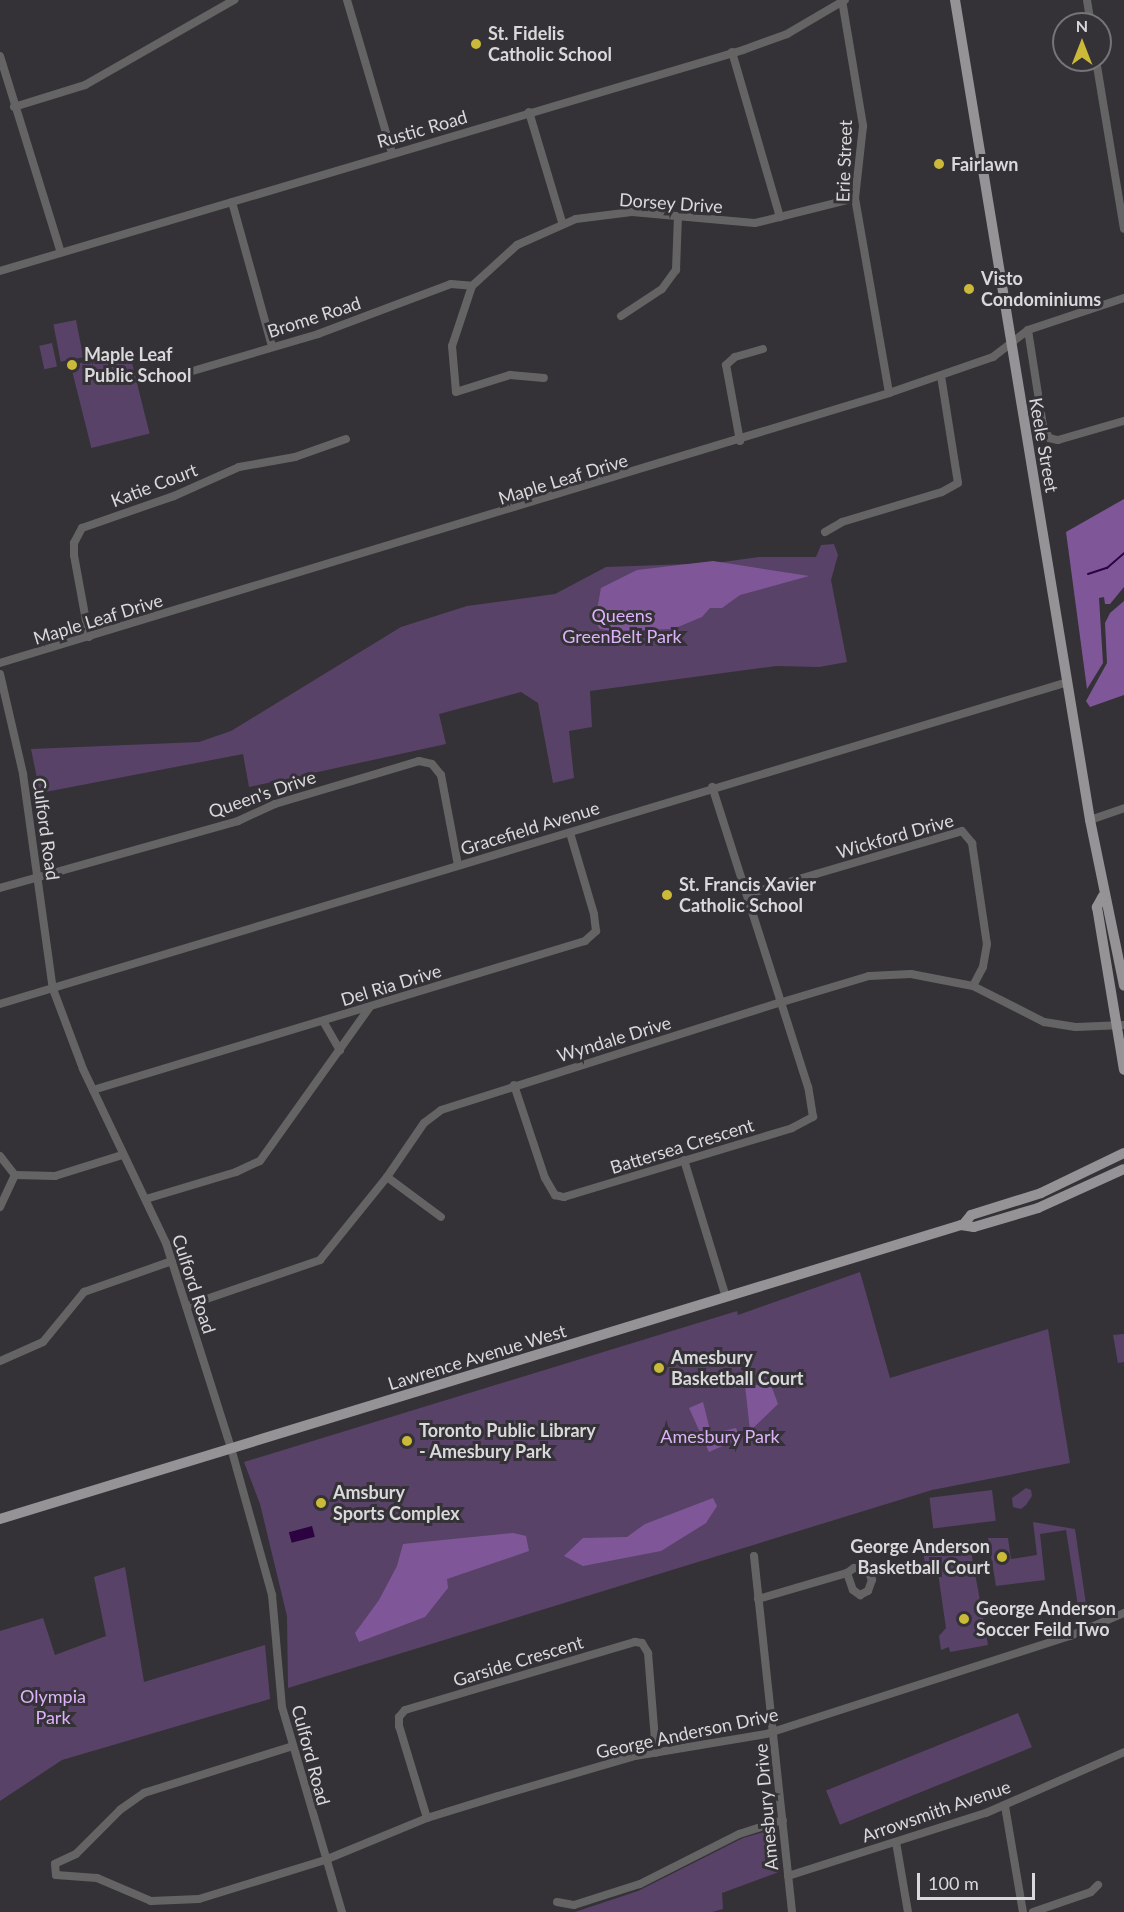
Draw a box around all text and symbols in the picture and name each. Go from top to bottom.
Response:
north arrow [1052,12,1112,72]
text: N [1076,16,1088,35]
place label: St. Fidelis Catholic School [488,23,612,66]
marker: St. Fidelis Catholic School [469,37,483,51]
street label: Rustic Road [374,106,470,152]
street label: Erie Street [832,119,856,203]
place label: Fairlawn [951,153,1019,175]
marker: Fairlawn [932,157,946,171]
street label: Dorsey Drive [618,189,724,217]
place label: Visto Condominiums [981,268,1101,310]
marker: Visto Condominiums [962,282,976,296]
street label: Brome Road [265,292,363,342]
place label: Maple Leaf Public School [84,344,191,386]
marker: Maple Leaf Public School [65,358,79,372]
street label: Keele Street [1025,396,1063,494]
street label: Maple Leaf Drive [495,449,631,509]
street label: Katie Court [108,459,200,511]
street label: Maple Leaf Drive [30,589,166,649]
park label: Queens GreenBelt Park [562,605,682,648]
street label: Queen's Drive [206,766,318,822]
street label: Culford Road [28,776,64,882]
street label: Gracefield Avenue [458,797,602,859]
street label: Wickford Drive [834,809,956,863]
place label: St. Francis Xavier Catholic School [679,874,816,916]
marker: St. Francis Xavier Catholic School [660,888,674,902]
street label: Del Ria Drive [338,959,444,1011]
street label: Wyndale Drive [554,1011,674,1067]
street label: Battersea Crescent [608,1114,756,1178]
street label: Culford Road [168,1232,220,1336]
street label: Lawrence Avenue West [385,1319,569,1395]
place label: Amesbury Basketball Court [671,1347,803,1390]
marker: Amesbury Basketball Court [652,1361,666,1375]
place label: Toronto Public Library - Amesbury Park [419,1420,596,1462]
park label: Amesbury Park [660,1425,780,1447]
marker: Toronto Public Library - Amesbury Park [400,1434,414,1448]
place label: Amsbury Sports Complex [333,1482,460,1524]
marker: Amsbury Sports Complex [314,1496,328,1510]
place label: George Anderson Basketball Court [850,1536,990,1578]
marker: George Anderson Basketball Court [995,1550,1009,1564]
place label: George Anderson Soccer Feild Two [976,1598,1116,1640]
marker: George Anderson Soccer Feild Two [957,1612,971,1626]
street label: Garside Crescent [450,1631,586,1691]
park label: Olympia Park [20,1686,86,1728]
street label: Culford Road [287,1702,335,1808]
street label: George Anderson Drive [594,1703,780,1763]
street label: Amesbury Drive [750,1742,782,1872]
street label: Arrowsmith Avenue [858,1775,1014,1847]
scale bar [920,1861,1038,1899]
text: 100 m [928,1872,979,1894]

